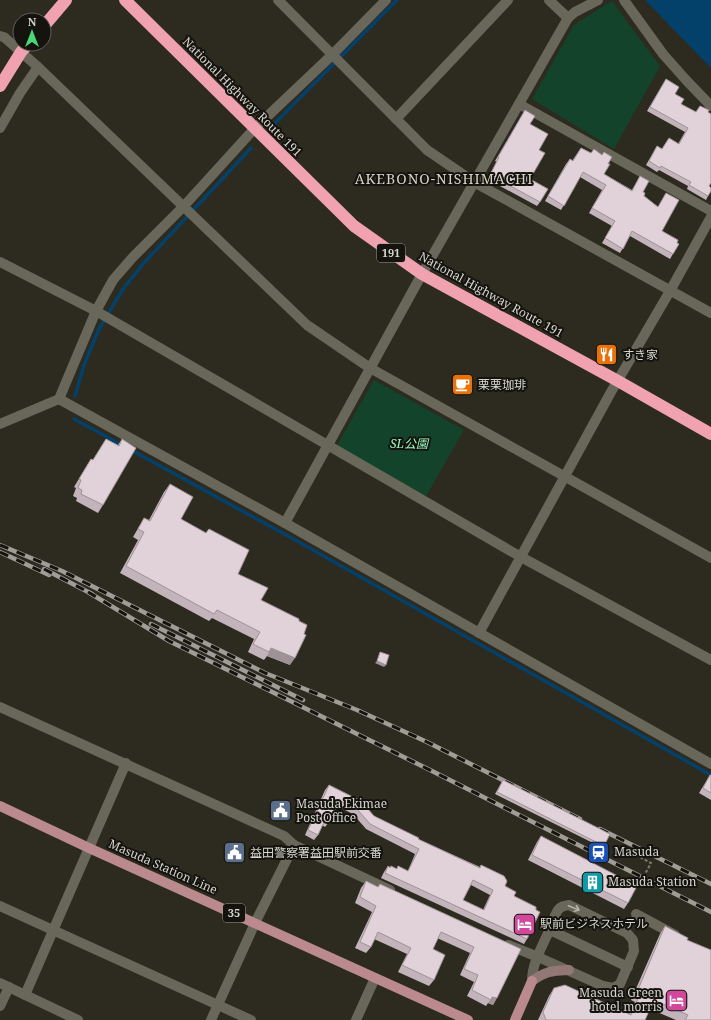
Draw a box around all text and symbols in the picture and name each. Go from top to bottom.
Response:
north arrow [12,12,52,52]
text: N [28,14,37,29]
street label: National Highway Route 191 [179,33,306,160]
district label: AKEBONO-NISHIMACHI [355,169,533,188]
road number: 191 [377,244,405,262]
street label: National Highway Route 191 [416,248,567,341]
restaurant icon: すき家 [593,342,619,368]
place label: すき家 [622,346,658,363]
cafe icon: 栗栗珈琲 [449,372,475,398]
place label: 栗栗珈琲 [478,376,526,393]
park label: SL公園 [390,435,430,452]
place label: Masuda Ekimae Post Office [296,795,387,826]
public building icon: Masuda Ekimae Post Office [267,798,293,824]
street label: Masuda Station Line [106,835,220,898]
station icon: Masuda [586,839,612,865]
public building icon: 益田警察署益田駅前交番 [221,840,247,866]
place label: Masuda [614,843,659,860]
place label: 益田警察署益田駅前交番 [250,844,382,861]
building icon: Masuda Station [580,869,606,895]
place label: Masuda Station [608,873,697,890]
road number: 35 [223,904,245,922]
one-way arrow [567,905,579,912]
hotel icon: 駅前ビジネスホテル [511,911,537,937]
place label: 駅前ビジネスホテル [540,915,648,932]
place label: Masuda Green hotel morris [579,984,662,1015]
hotel icon: Masuda Green hotel morris [664,987,690,1013]

